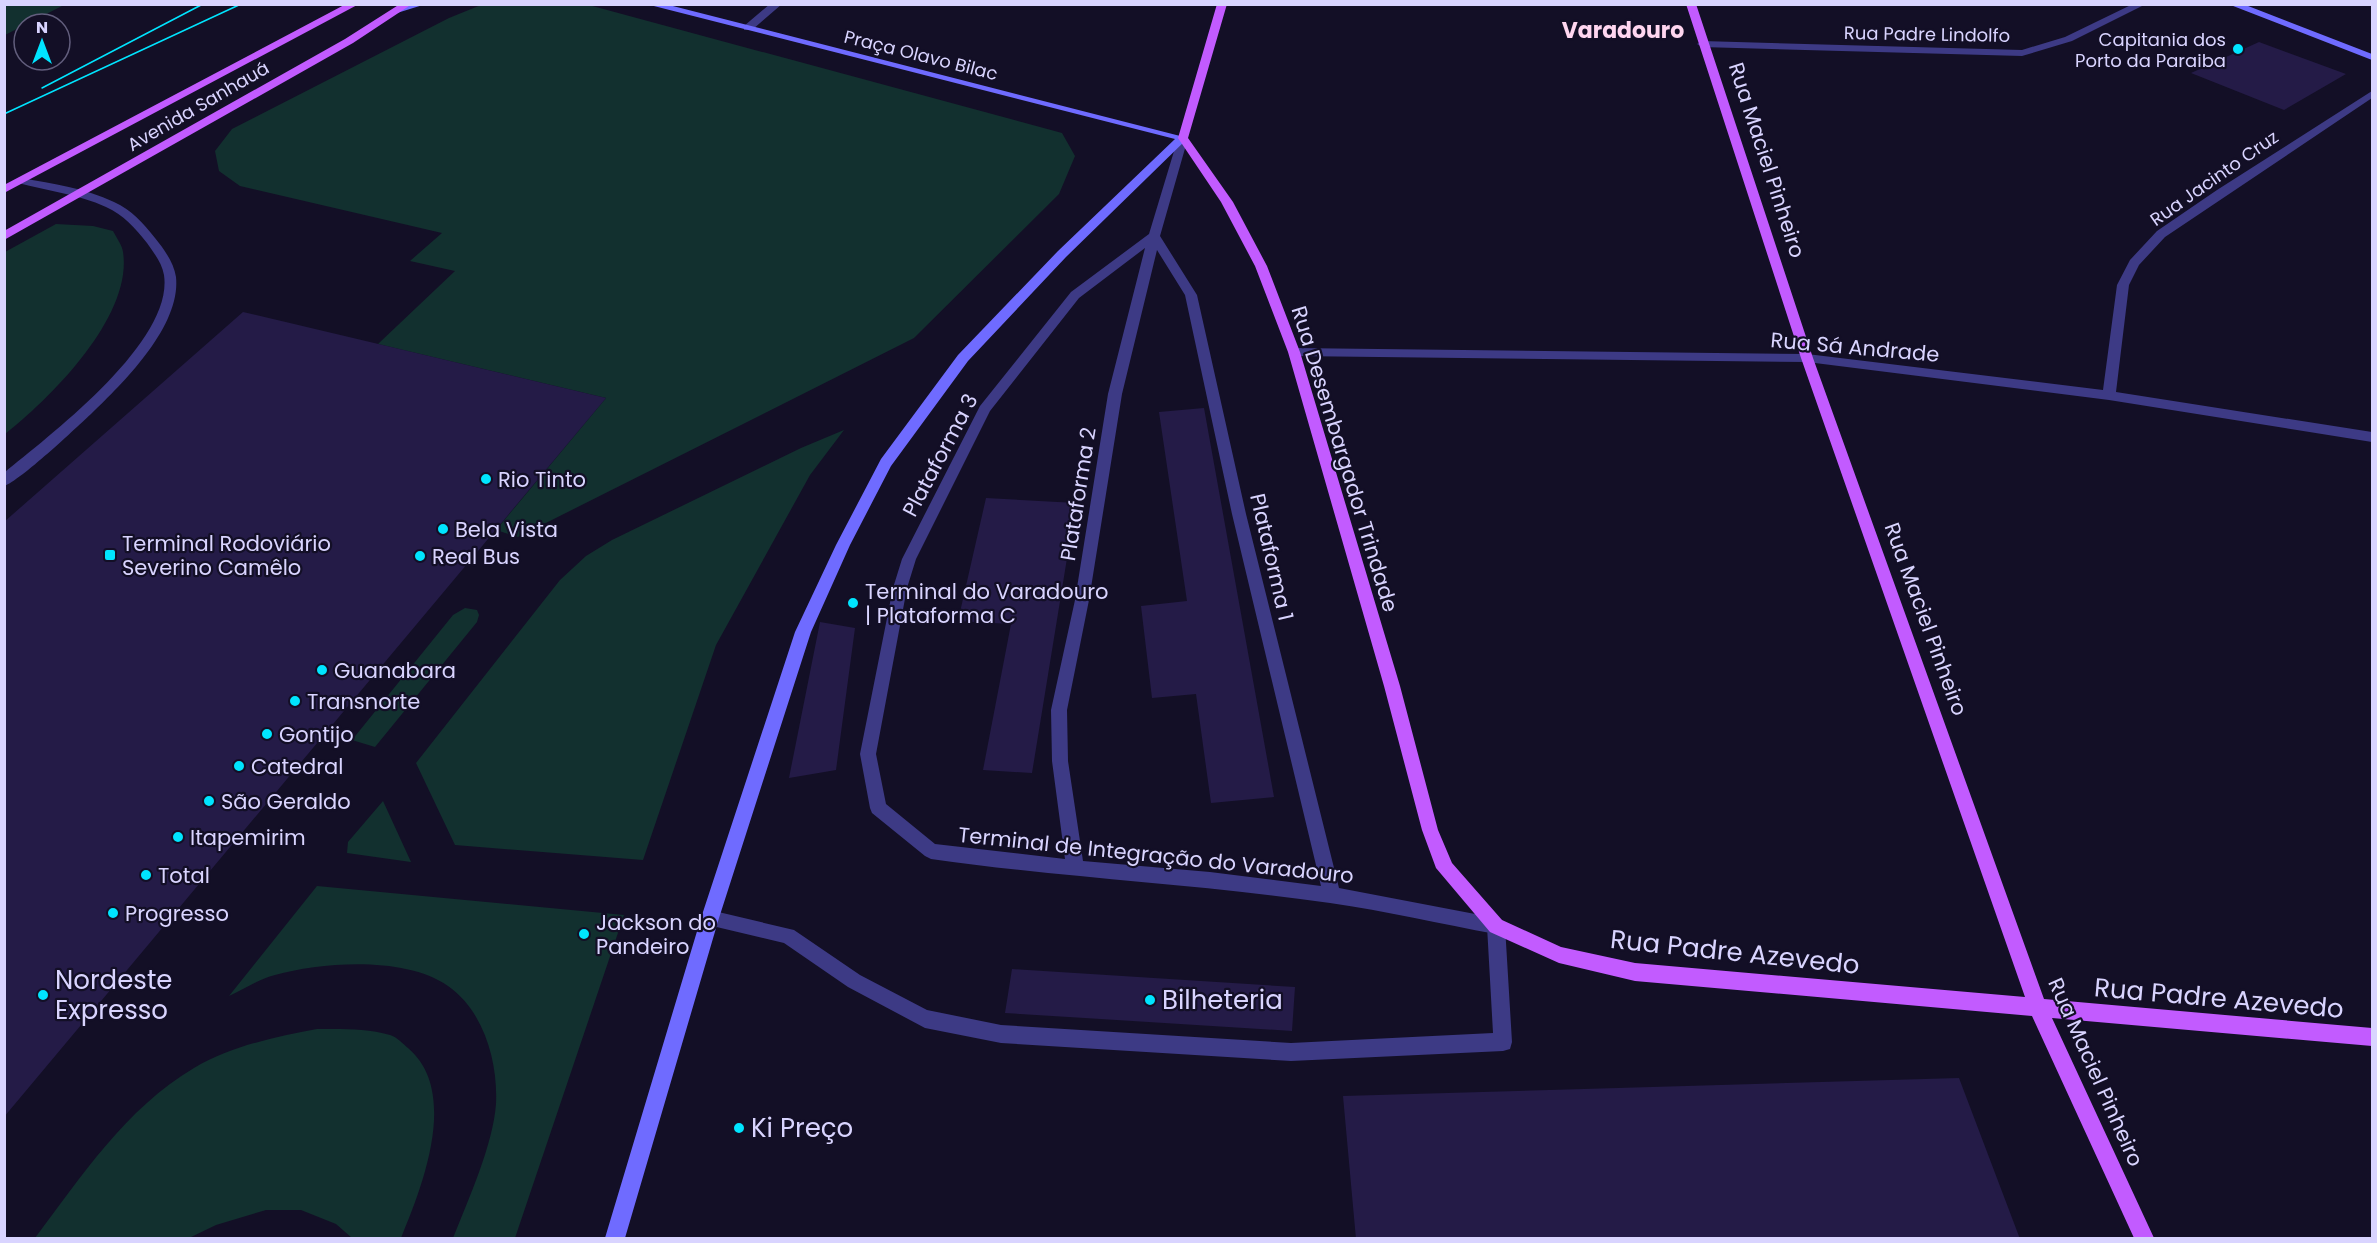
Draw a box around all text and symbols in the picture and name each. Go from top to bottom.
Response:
north arrow [12,12,72,72]
district label: Varadouro [1562,15,1684,46]
text: N [36,16,48,39]
street label: Rua Padre Lindolfo [1844,20,2010,48]
street label: Praça Olavo Bilac [842,24,1000,86]
place label: Capitania dos Porto da Paraiba [2075,27,2226,73]
marker: Capitania dos Porto da Paraiba [2231,42,2245,56]
street label: Avenida Sanhauá [122,55,274,157]
street label: Rua Maciel Pinheiro [1722,59,1812,261]
street label: Rua Jacinto Cruz [2145,124,2283,232]
street label: Rua Desembargador Trindade [1285,302,1405,616]
street label: Rua Sá Andrade [1769,325,1941,369]
street label: Plataforma 3 [895,388,985,522]
street label: Plataforma 2 [1053,425,1103,563]
place label: Rio Tinto [498,465,586,494]
marker: Rio Tinto [479,472,493,486]
street label: Plataforma 1 [1243,491,1301,623]
place label: Bela Vista [455,515,558,544]
street label: Rua Maciel Pinheiro [1878,518,1974,720]
marker: Bela Vista [436,522,450,536]
place label: Terminal Rodoviário Severino Camêlo [122,529,331,582]
place label: Real Bus [432,542,520,571]
marker: Terminal Rodoviário Severino Camêlo [103,548,117,562]
marker: Real Bus [413,549,427,563]
place label: Terminal do Varadouro | Plataforma C [865,577,1108,630]
marker: Terminal do Varadouro | Plataforma C [846,596,860,610]
place label: Guanabara [334,656,456,685]
marker: Guanabara [315,663,329,677]
place label: Transnorte [307,687,420,716]
marker: Transnorte [288,694,302,708]
place label: Gontijo [279,720,354,749]
marker: Gontijo [260,727,274,741]
place label: Catedral [251,752,343,781]
marker: Catedral [232,759,246,773]
place label: São Geraldo [221,787,351,816]
marker: São Geraldo [202,794,216,808]
street label: Terminal de Integração do Varadouro [957,820,1355,890]
place label: Itapemirim [190,823,306,852]
marker: Itapemirim [171,830,185,844]
place label: Total [158,861,210,890]
marker: Total [139,868,153,882]
place label: Progresso [125,899,229,928]
marker: Progresso [106,906,120,920]
place label: Jackson do Pandeiro [596,908,716,961]
street label: Rua Padre Azevedo [1609,921,1861,983]
marker: Jackson do Pandeiro [577,927,591,941]
place label: Nordeste Expresso [55,962,172,1028]
street label: Rua Padre Azevedo [2093,969,2345,1027]
street label: Rua Maciel Pinheiro [2041,973,2151,1171]
place label: Bilheteria [1162,982,1283,1018]
marker: Nordeste Expresso [36,988,50,1002]
marker: Bilheteria [1143,993,1157,1007]
place label: Ki Preço [751,1110,853,1146]
marker: Ki Preço [732,1121,746,1135]

